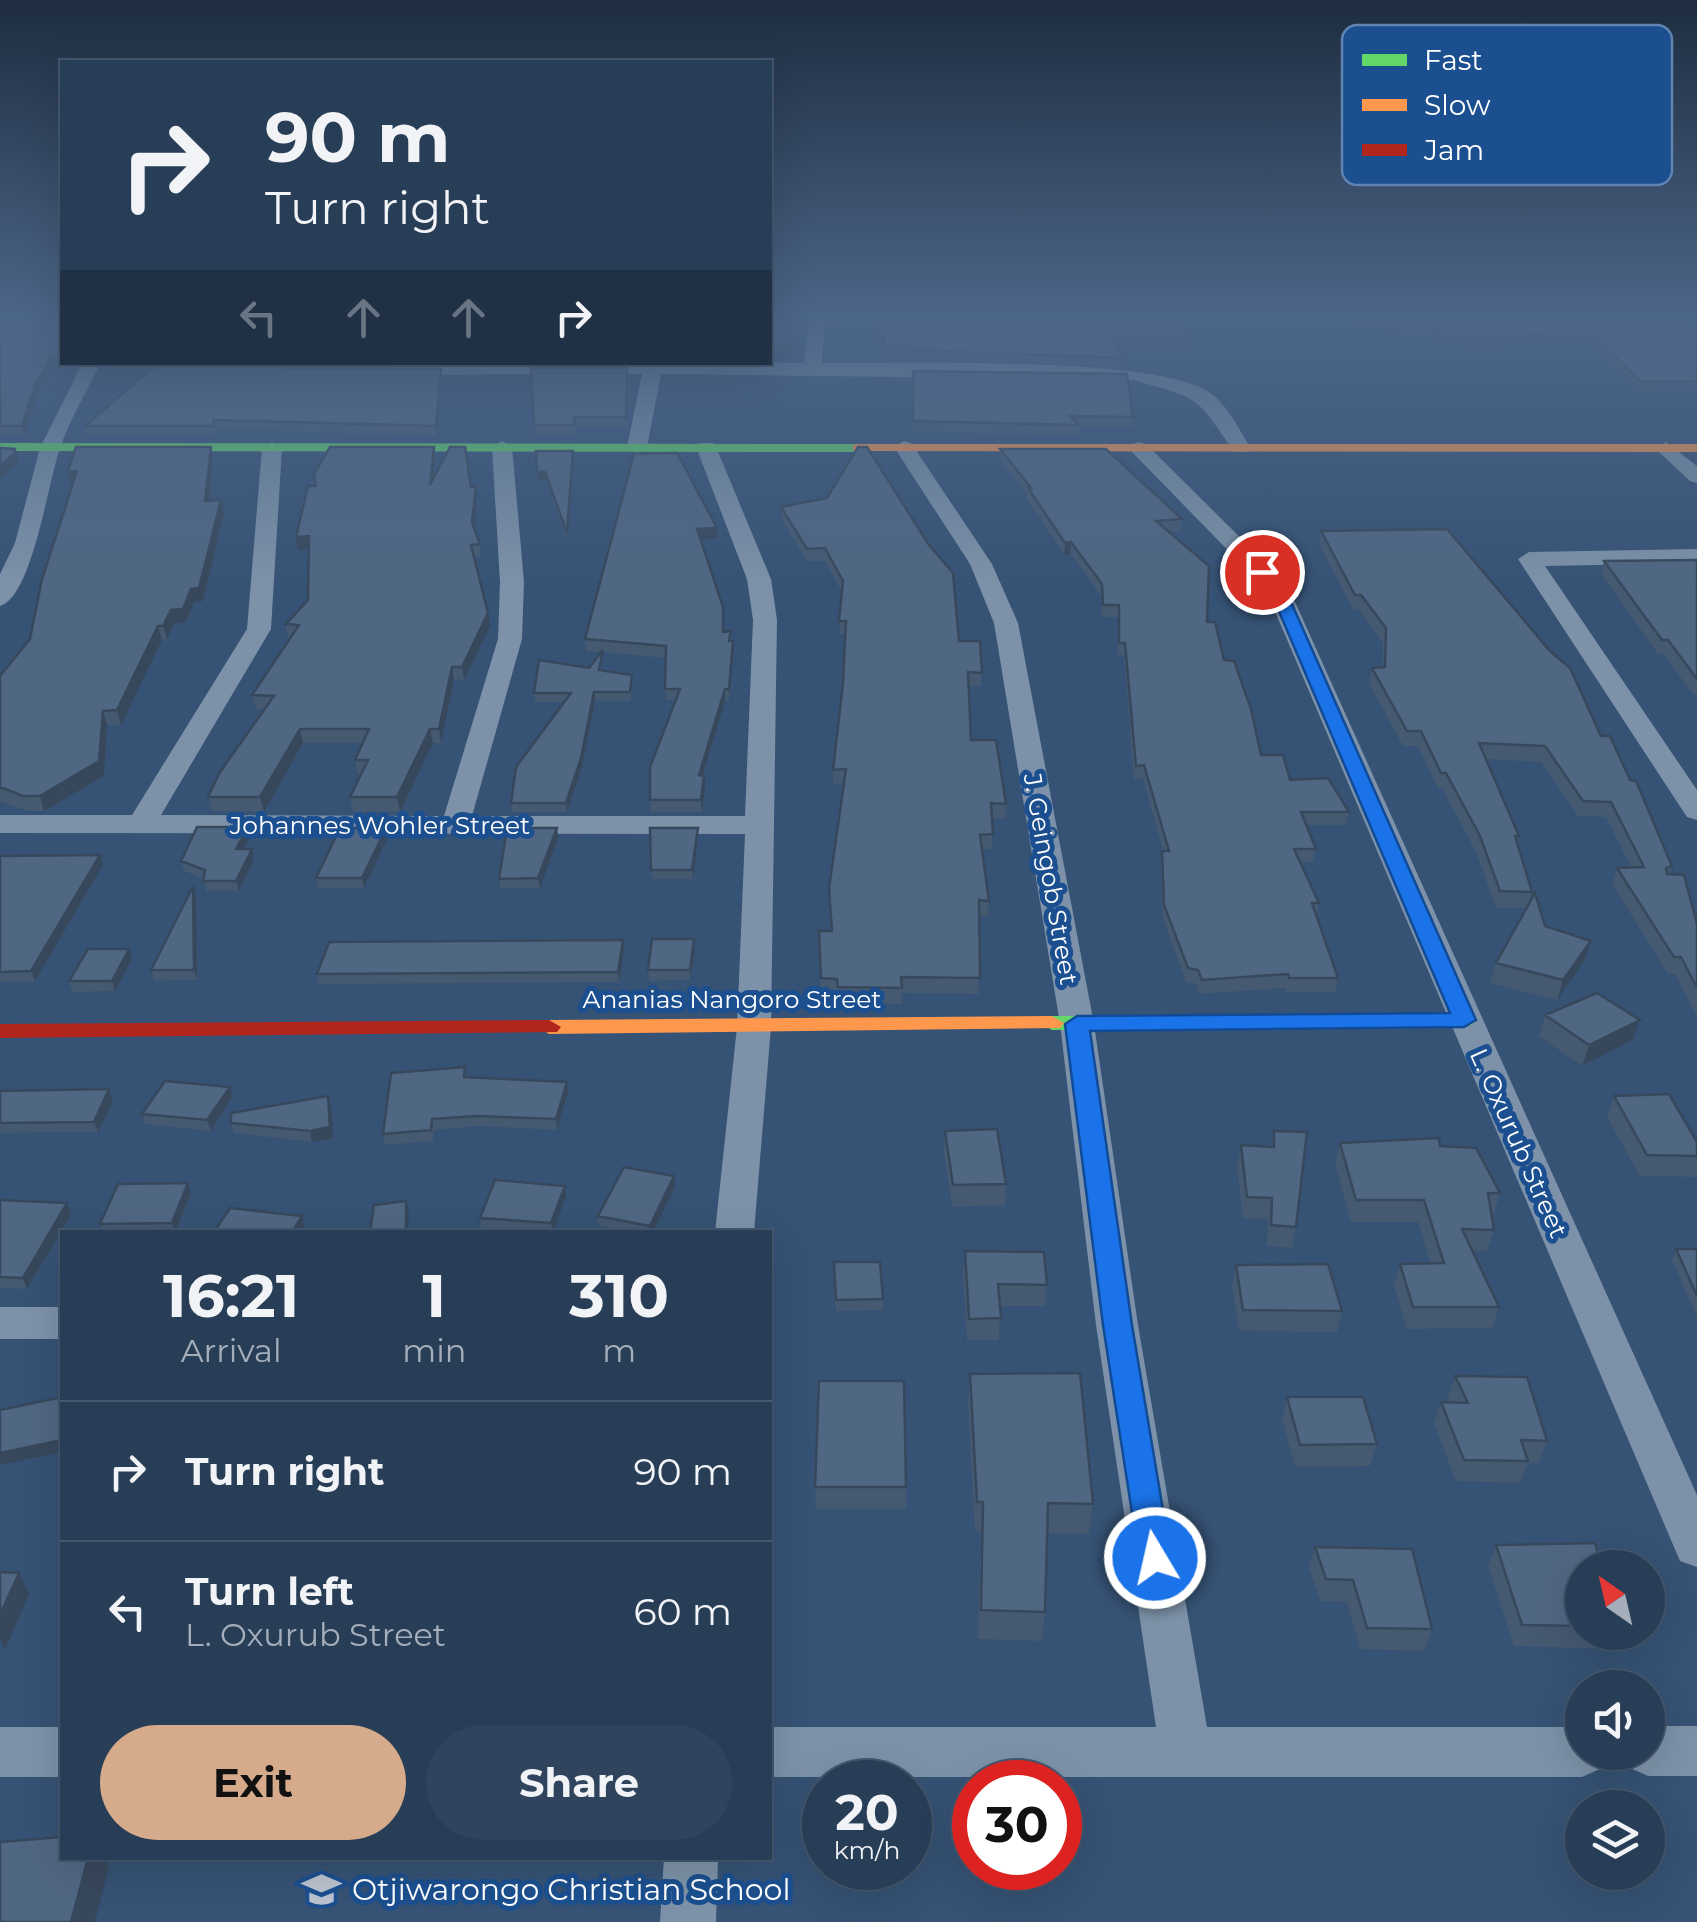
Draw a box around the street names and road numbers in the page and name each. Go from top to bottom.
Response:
street label: J. Geingob Street [1017,770,1084,987]
street label: Johannes Wohler Street [229,810,530,840]
street label: Ananias Nangoro Street [583,984,882,1014]
street label: L. Oxurub Street [1464,1044,1574,1242]

